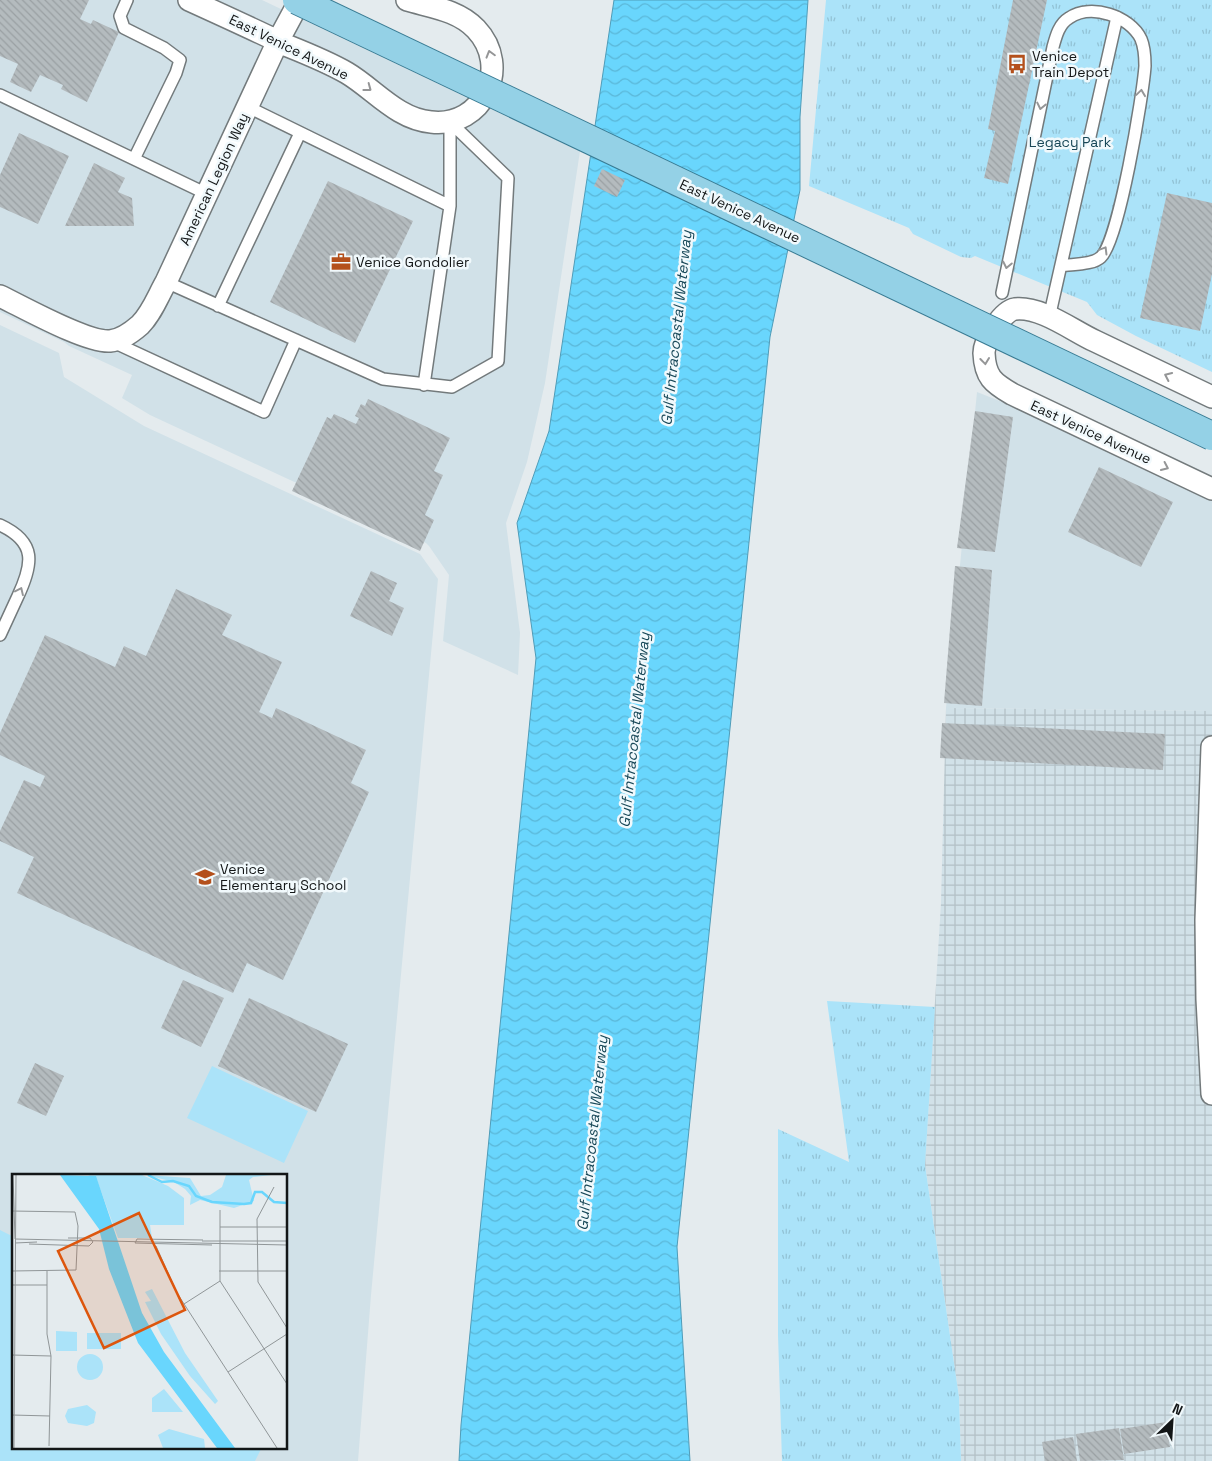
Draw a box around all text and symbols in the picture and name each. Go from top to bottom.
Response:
street label: East Venice Avenue [226,10,352,84]
place label: Venice Train Depot [1032,47,1109,81]
one-way arrow [485,49,496,58]
bus stop icon: Venice Train Depot [1006,53,1028,75]
one-way arrow [362,82,372,91]
one-way arrow [1135,89,1146,97]
one-way arrow [1036,102,1047,111]
street label: American Legion Way [175,110,253,248]
park label: Legacy Park [1029,133,1112,151]
street label: East Venice Avenue [677,175,803,247]
water label: Gulf Intracoastal Waterway [656,229,696,426]
one-way arrow [1098,247,1108,256]
office icon: Venice Gondolier [330,251,352,273]
place label: Venice Gondolier [356,253,469,271]
one-way arrow [1002,261,1013,270]
one-way arrow [979,358,990,366]
one-way arrow [1164,371,1173,382]
street label: East Venice Avenue [1028,396,1154,468]
one-way arrow [1160,461,1169,471]
one-way arrow [14,587,25,596]
water label: Gulf Intracoastal Waterway [614,631,654,828]
place label: Venice Elementary School [220,860,346,894]
school or university icon: Venice Elementary School [194,866,216,888]
water label: Gulf Intracoastal Waterway [572,1034,612,1231]
inset map [12,1174,288,1448]
north arrow [1147,1396,1197,1446]
text: N [1169,1399,1186,1419]

